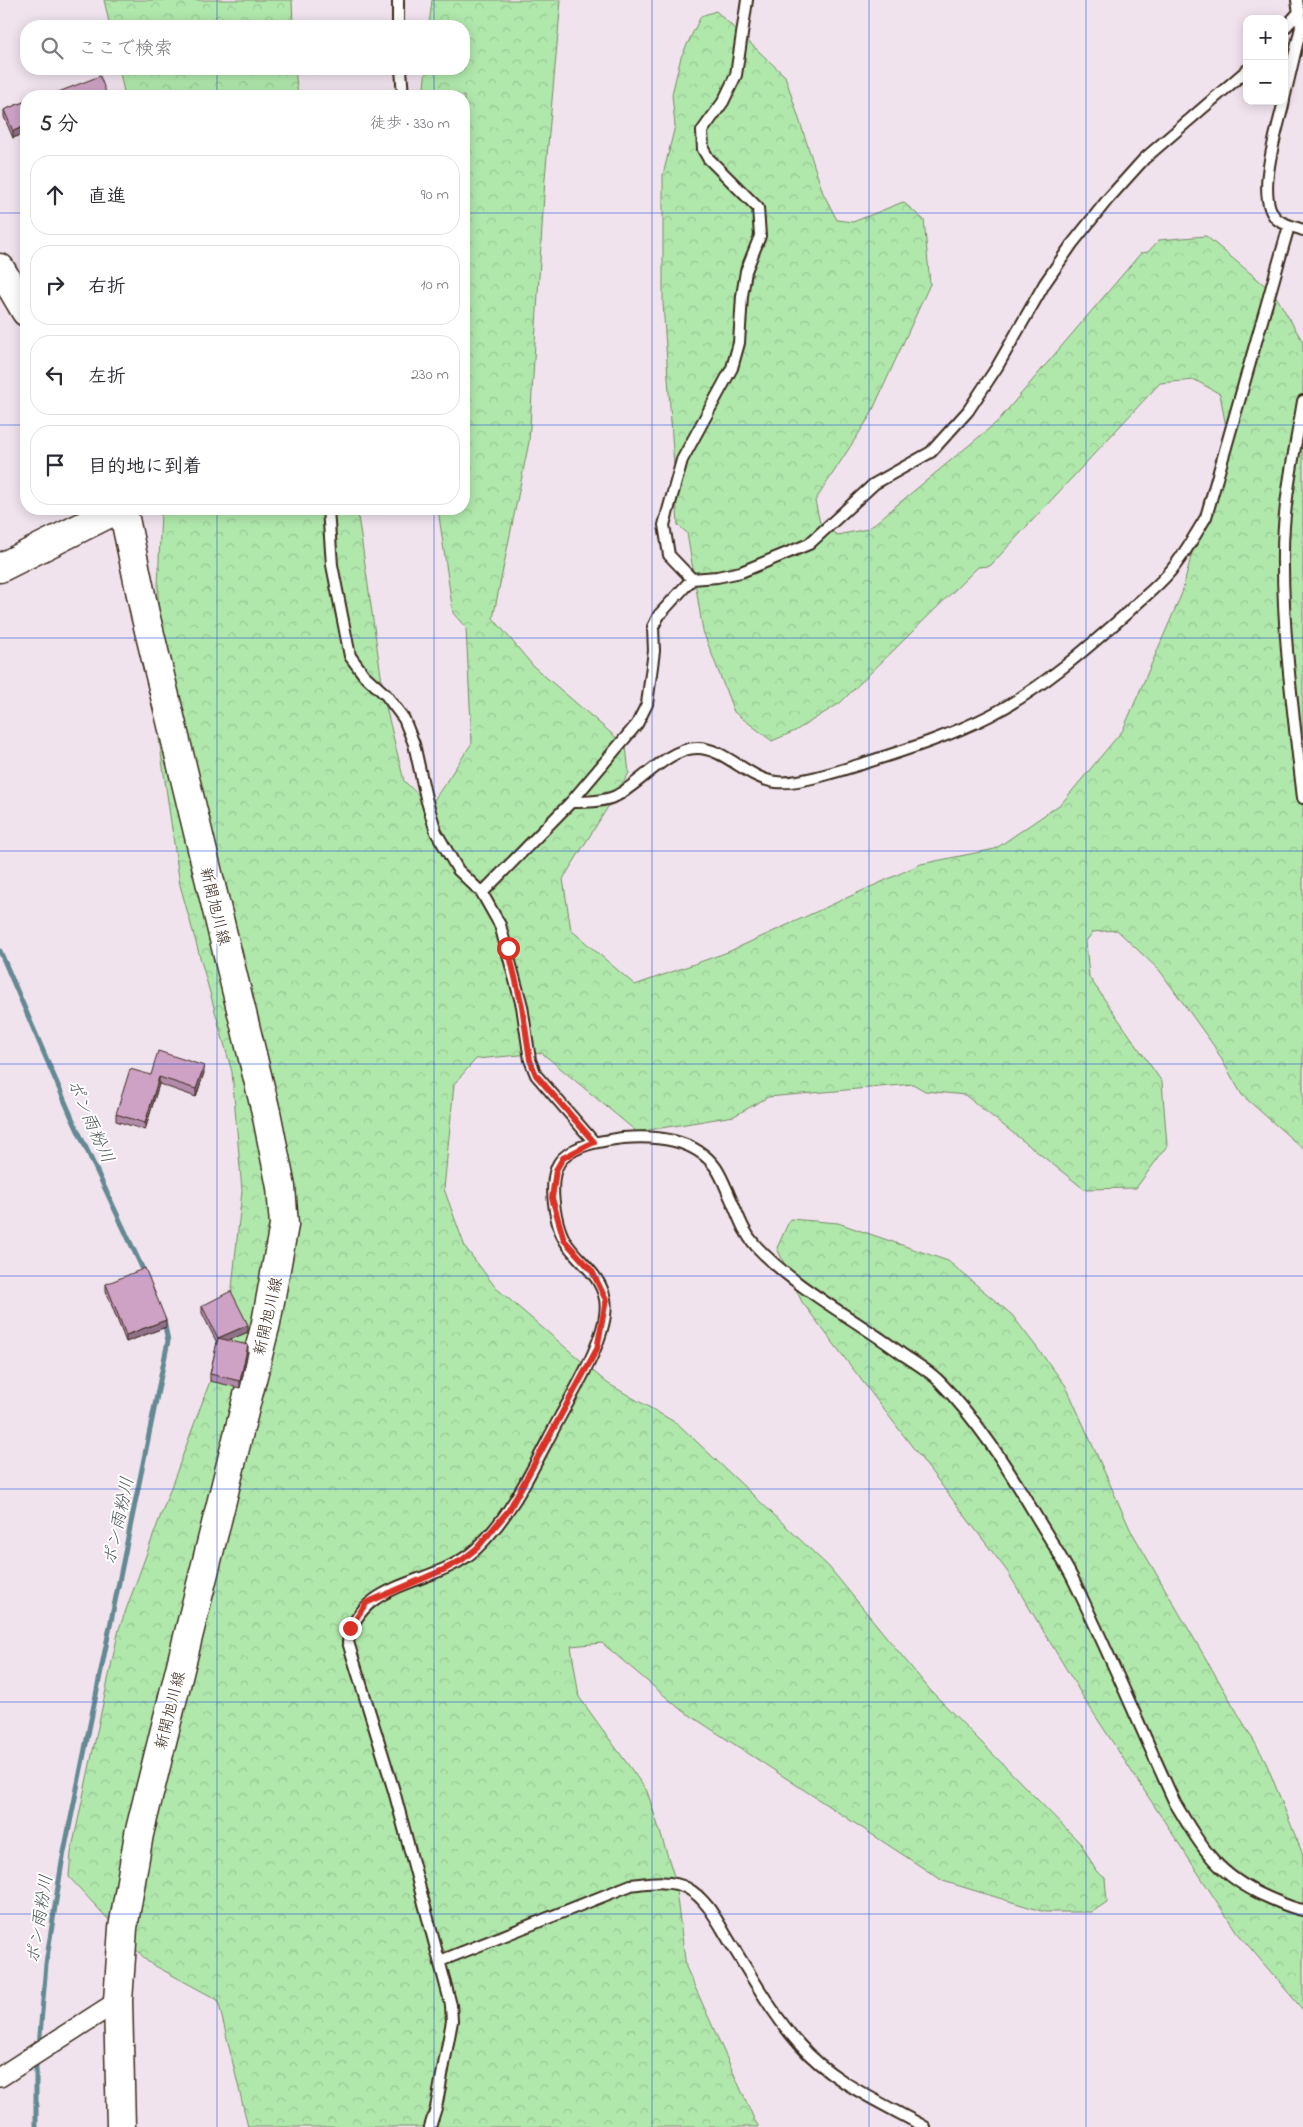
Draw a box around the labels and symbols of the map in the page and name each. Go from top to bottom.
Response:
street label: 新開旭川線 [193,865,235,948]
route start [497,937,520,960]
water label: ポン雨粉川 [59,1075,119,1168]
street label: 新開旭川線 [248,1275,290,1358]
water label: ポン雨粉川 [98,1475,142,1568]
route end [339,1617,362,1640]
street label: 新開旭川線 [150,1669,192,1752]
water label: ポン雨粉川 [21,1873,61,1966]

